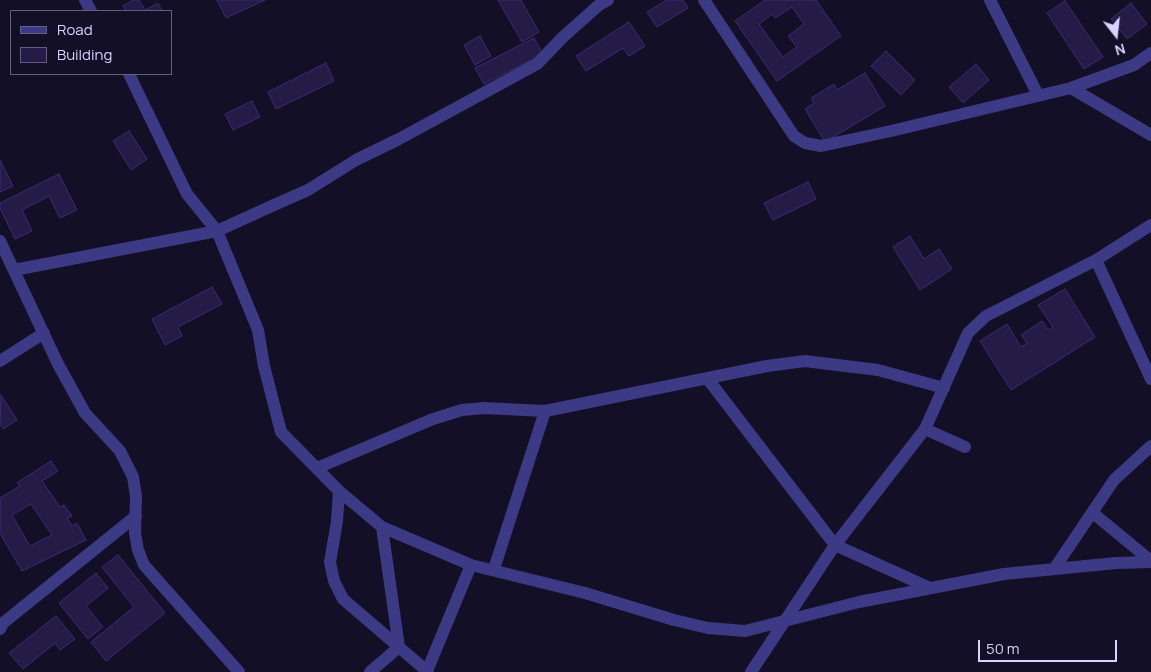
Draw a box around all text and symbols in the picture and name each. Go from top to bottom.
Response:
legend [10,10,172,75]
north arrow [1091,10,1141,60]
text: Road [57,19,93,40]
text: N [1113,39,1128,60]
text: Building [57,44,112,65]
scale bar [981,630,1120,662]
text: 50 m [986,638,1020,659]

